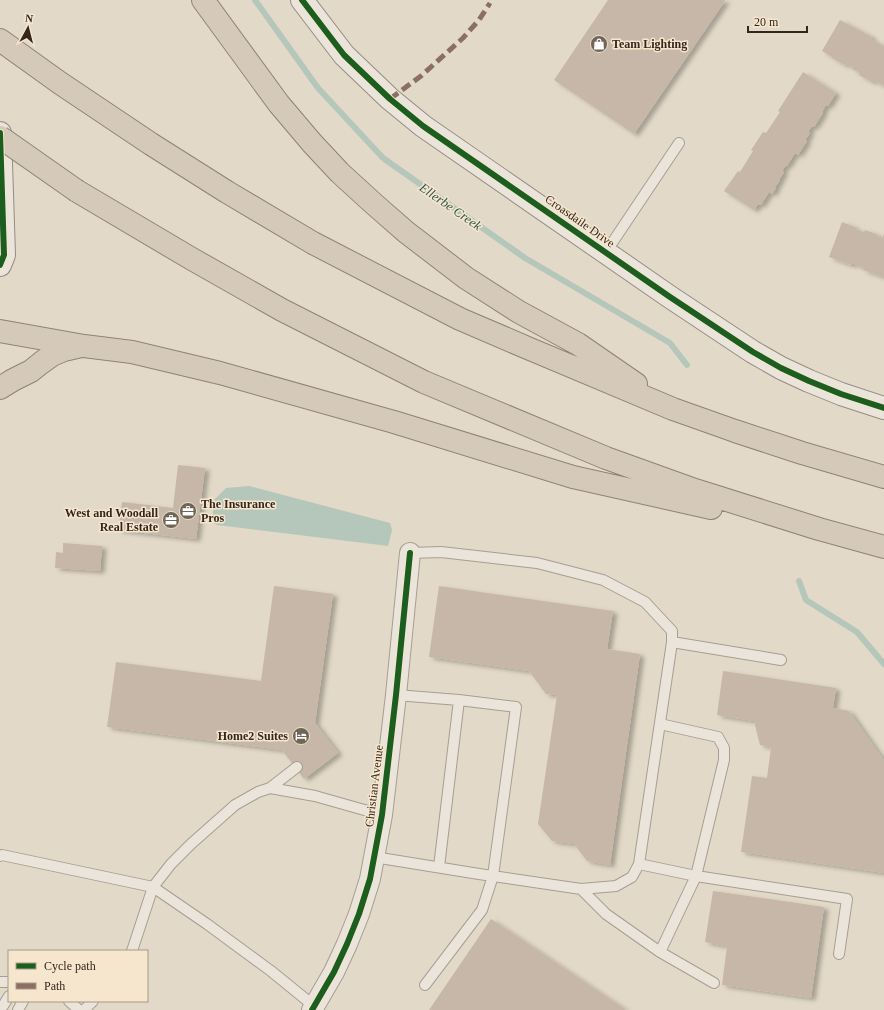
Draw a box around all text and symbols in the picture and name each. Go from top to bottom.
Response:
north arrow [8,8,48,48]
scale bar [748,8,807,34]
text: N [25,12,34,25]
text: 20 m [754,15,779,29]
shop icon: Team Lighting [589,34,609,54]
place label: Team Lighting [612,37,687,51]
water label: Ellerbe Creek [416,179,485,233]
street label: Croasdaile Drive [543,192,617,250]
place label: The Insurance Pros [201,497,276,525]
office icon: The Insurance Pros [178,501,198,521]
place label: West and Woodall Real Estate [65,506,159,534]
office icon: West and Woodall Real Estate [161,510,181,530]
hotel icon: Home2 Suites [291,726,311,746]
place label: Home2 Suites [218,729,288,743]
street label: Christian Avenue [362,744,386,828]
legend [8,950,148,1002]
text: Cycle path [44,959,96,973]
text: Path [44,979,65,993]

